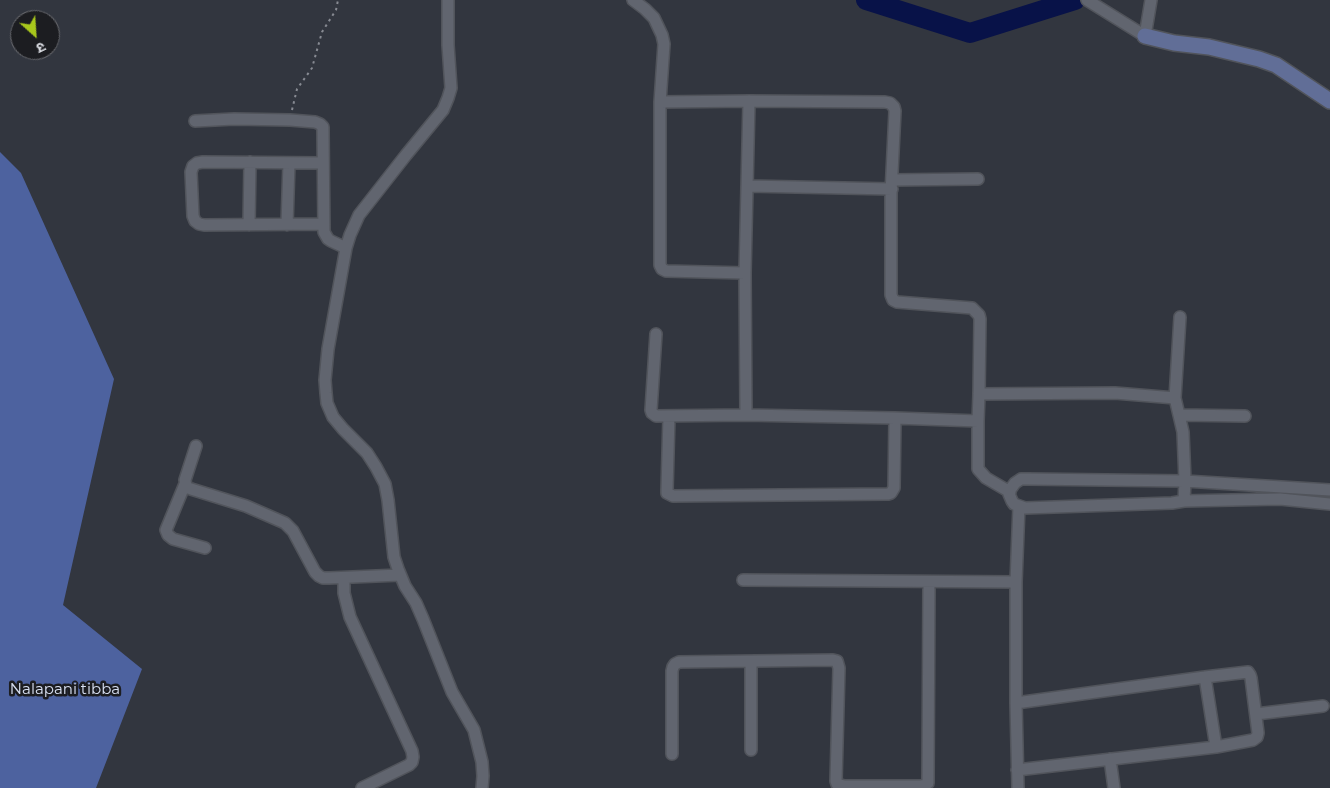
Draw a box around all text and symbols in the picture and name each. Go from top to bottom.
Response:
north arrow [10,10,60,60]
text: उ [34,38,49,57]
park label: Nalapani tibba [10,681,120,699]

